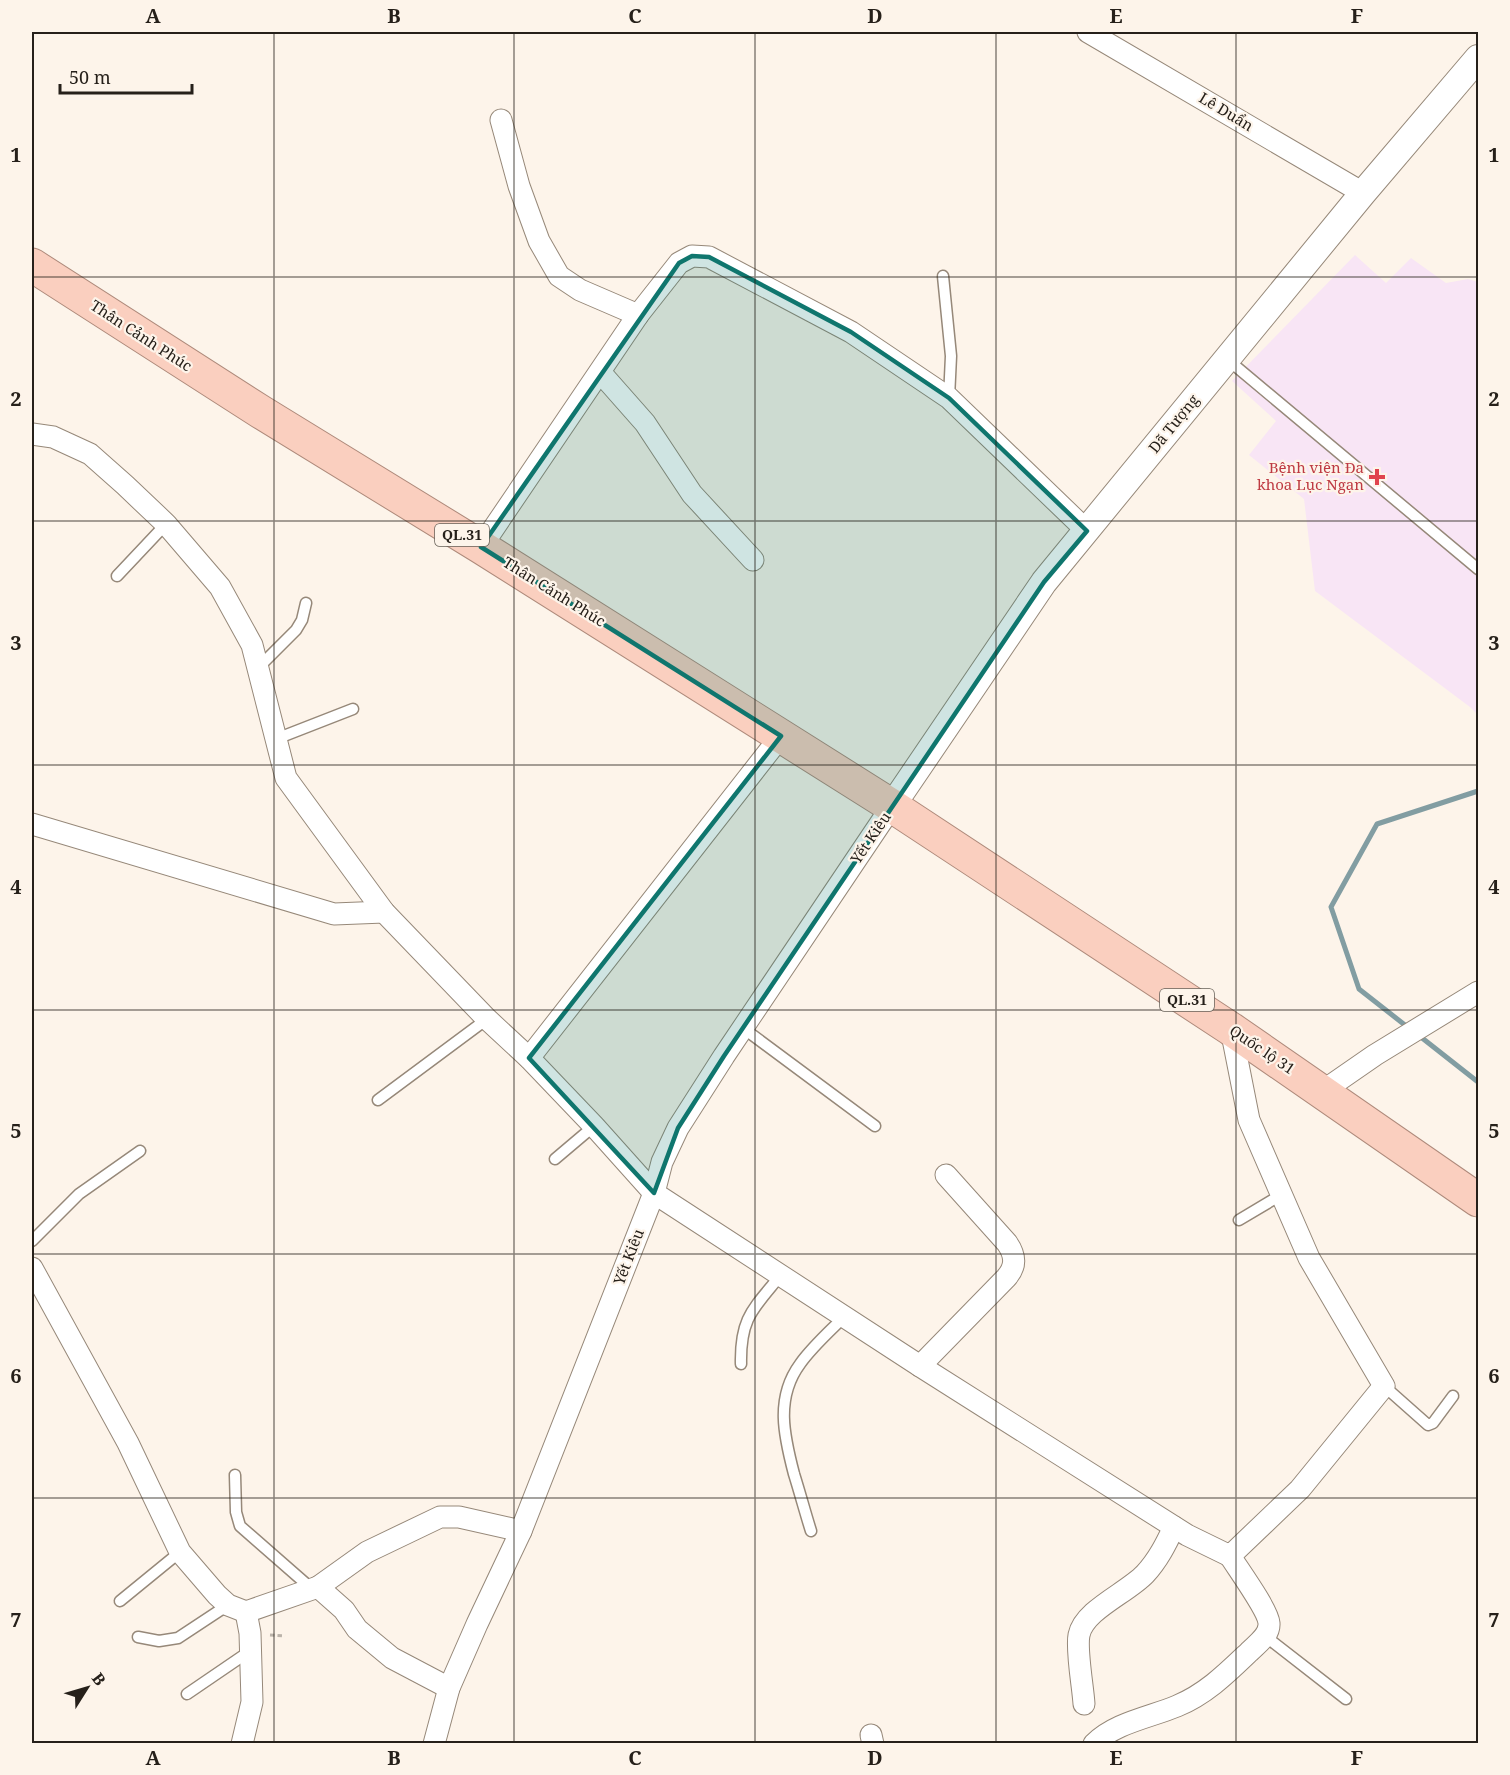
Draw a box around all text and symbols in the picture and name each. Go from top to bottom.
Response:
text: A [145,2,161,29]
text: B [387,2,401,29]
text: C [628,2,642,29]
text: D [867,2,883,29]
text: E [1109,2,1123,29]
text: F [1351,2,1363,29]
scale bar [60,57,192,95]
text: 50 m [69,65,111,89]
street label: Lê Duẩn [1196,87,1258,135]
text: 1 [10,141,22,168]
text: 1 [1488,141,1500,168]
street label: Thân Cảnh Phúc [87,295,196,375]
text: 2 [10,385,22,412]
text: 2 [1488,385,1500,412]
street label: Dã Tượng [1144,390,1203,457]
place label: Bệnh viện Đa khoa Lục Ngạn [1257,457,1364,494]
marker: Bệnh viện Đa khoa Lục Ngạn [1368,468,1386,486]
road number: QL.31 [435,524,489,546]
street label: Thân Cảnh Phúc [500,552,609,631]
text: 3 [10,629,22,656]
text: 3 [1488,629,1500,656]
street label: Yết Kiêu [845,807,895,868]
text: 4 [10,873,22,900]
text: 4 [1488,873,1500,900]
road number: QL.31 [1160,989,1214,1011]
street label: Quốc lộ 31 [1226,1020,1299,1078]
text: 5 [10,1117,22,1144]
text: 5 [1488,1117,1500,1144]
street label: Yết Kiêu [608,1225,648,1288]
text: 6 [10,1362,22,1389]
text: 6 [1488,1362,1500,1389]
text: 7 [10,1606,22,1633]
text: 7 [1488,1606,1500,1633]
north arrow [57,1658,117,1718]
text: B [87,1668,111,1690]
text: A [145,1744,161,1771]
text: B [387,1744,401,1771]
text: C [628,1744,642,1771]
text: D [867,1744,883,1771]
text: E [1109,1744,1123,1771]
text: F [1351,1744,1363,1771]

